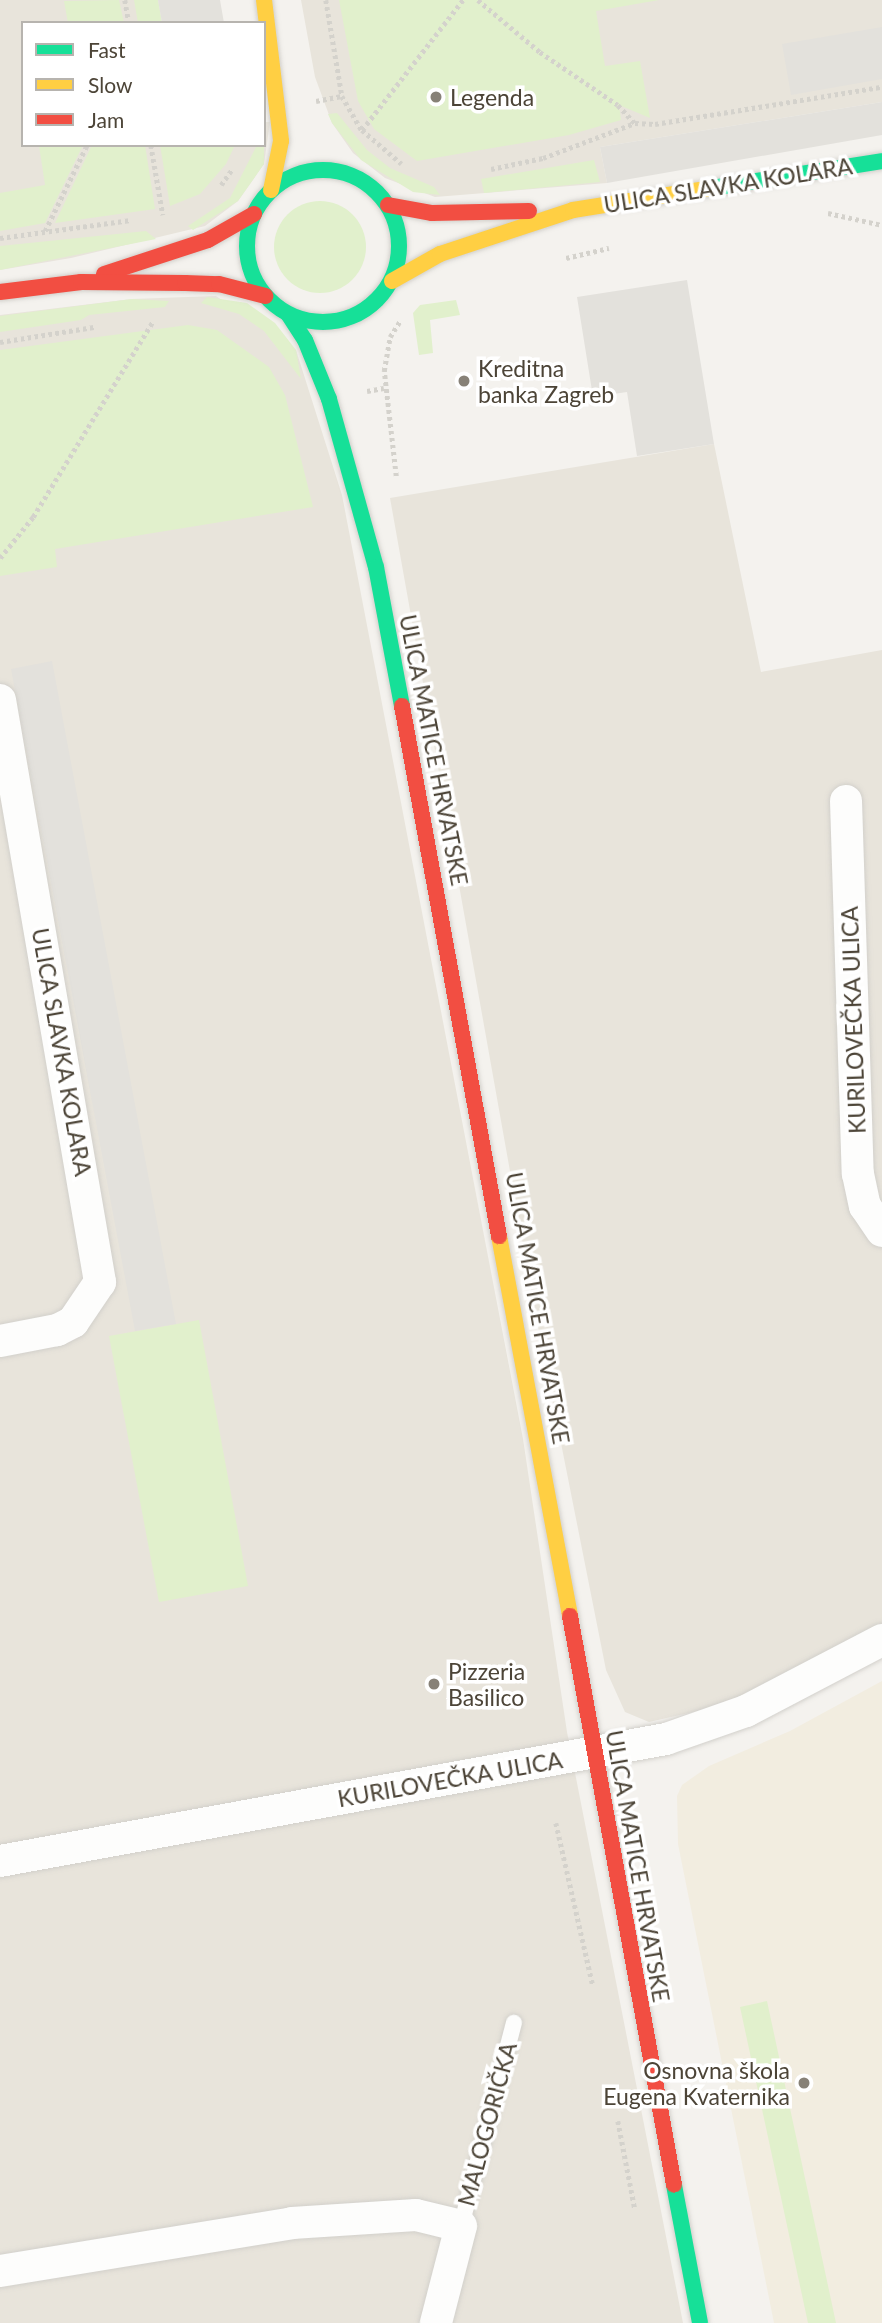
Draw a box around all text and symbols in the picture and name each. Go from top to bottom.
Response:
legend [21,21,266,147]
text: Fast [88,37,125,62]
text: Slow [88,72,132,97]
place label: Legenda [450,83,534,111]
marker: Legenda [428,89,444,105]
text: Jam [88,107,124,132]
street label: ULICA SLAVKA KOLARA [601,152,855,218]
place label: Kreditna banka Zagreb [478,354,614,408]
marker: Kreditna banka Zagreb [456,373,472,389]
street label: ULICA MATICE HRVATSKE [394,612,474,888]
street label: KURILOVEČKA ULICA [835,905,871,1135]
street label: ULICA SLAVKA KOLARA [26,925,98,1179]
street label: ULICA MATICE HRVATSKE [500,1170,576,1446]
place label: Pizzeria Basilico [448,1657,525,1711]
marker: Pizzeria Basilico [426,1676,442,1692]
street label: ULICA MATICE HRVATSKE [600,1728,676,2004]
street label: KURILOVEČKA ULICA [335,1746,565,1812]
street label: MALOGORIČKA [452,2039,522,2209]
place label: Osnovna škola Eugena Kvaternika [603,2056,790,2110]
marker: Osnovna škola Eugena Kvaternika [796,2075,812,2091]

